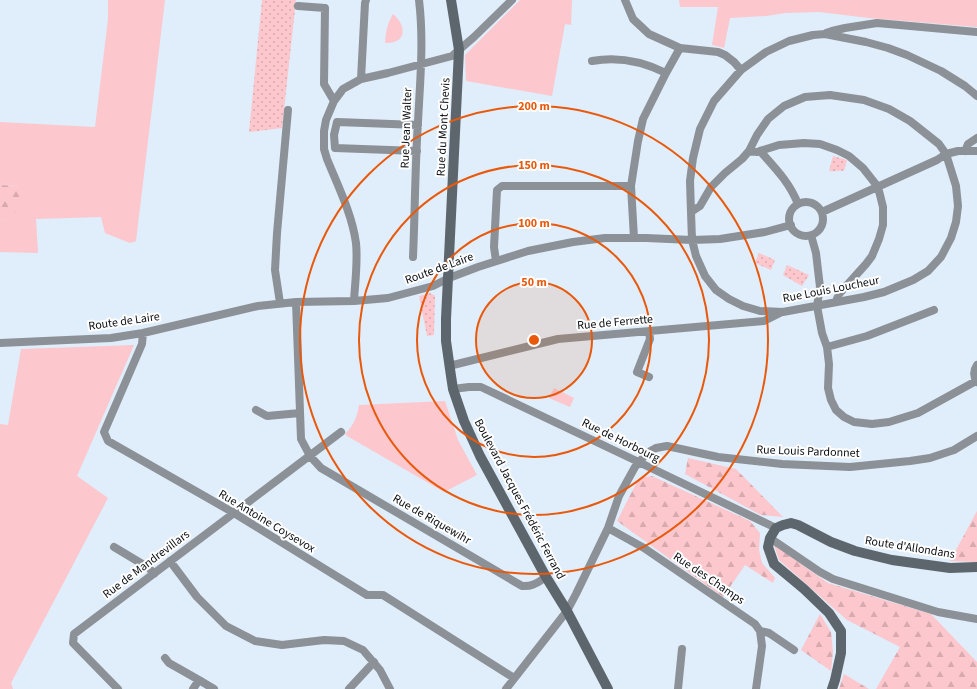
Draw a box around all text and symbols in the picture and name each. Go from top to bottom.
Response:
street label: Rue du Mont Chevis [432,77,455,177]
street label: Rue Jean Walter [397,87,416,169]
text: 200 m [518,98,550,115]
text: 150 m [518,157,550,174]
text: 100 m [518,215,550,232]
street label: Route de Laire [403,248,476,289]
street label: Rue Louis Loucheur [781,272,882,307]
text: 50 m [521,274,547,291]
street label: Route de Laire [87,308,161,335]
street label: Rue de Ferrette [576,311,654,334]
centre of rings [527,333,541,347]
street label: Rue de Horbourg [579,414,663,467]
street label: Boulevard Jacques Frédéric Ferrand [470,416,569,583]
street label: Rue Louis Pardonnet [756,441,860,462]
street label: Rue Antoine Coysevox [215,486,319,557]
street label: Rue de Riquewihr [389,490,475,549]
street label: Rue de Mandrevillars [99,526,193,603]
street label: Route d'Allondans [864,532,956,563]
street label: Rue des Champs [670,548,748,609]

